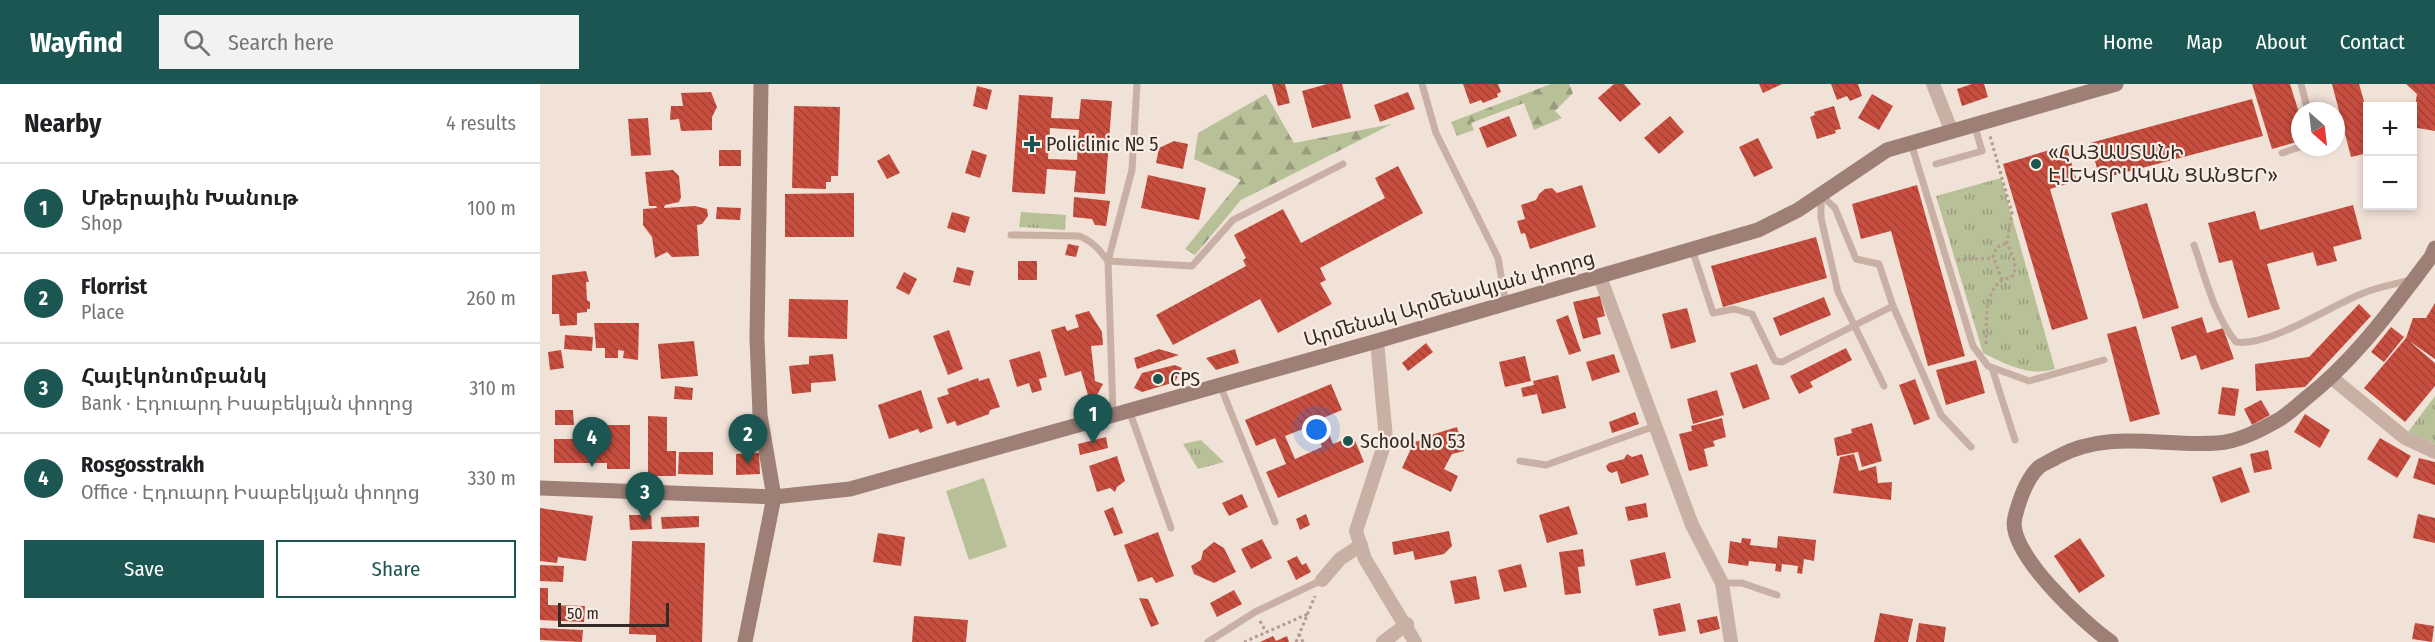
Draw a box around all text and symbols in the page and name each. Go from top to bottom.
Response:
search box [159,15,579,69]
text: Wayfind [30,26,123,59]
icon: search [180,26,213,59]
text: Search here [228,29,334,56]
text: Home [2103,29,2153,55]
text: Map [2186,29,2223,55]
text: About [2256,29,2307,55]
text: Contact [2340,29,2405,55]
north arrow [2291,102,2345,156]
map controls [2363,102,2417,210]
button: + [2363,102,2417,156]
text: Nearby [24,108,101,139]
text: 4 results [446,111,516,135]
place label: Policlinic № 5 [1046,132,1158,156]
marker: Policlinic № 5 [1023,135,1041,153]
place label: «ՀԱՅԱՍՏԱՆԻ ԷԼԵԿՏՐԱԿԱՆ ՑԱՆՑԵՐ» [2048,140,2278,187]
button: − [2363,156,2417,210]
marker: «ՀԱՅԱՍՏԱՆԻ ԷԼԵԿՏՐԱԿԱՆ ՑԱՆՑԵՐ» [2029,157,2043,171]
text: Մթերային Խանութ [81,184,298,211]
text: 1 [39,196,48,220]
text: 100 m [467,196,516,220]
text: Shop [81,211,123,235]
street label: Արմենակ Արմենակյան փողոց [1301,245,1597,351]
text: Florrist [81,273,147,300]
text: 2 [39,286,48,310]
text: 260 m [467,286,516,310]
text: Place [81,300,124,324]
text: Հայէկոնոմբանկ [81,362,267,389]
place label: CPS [1170,367,1200,391]
marker: CPS [1151,372,1165,386]
text: 3 [39,376,48,400]
text: 310 m [469,376,516,400]
text: Bank · Էդուարդ Իսաբեկյան փողոց [81,391,413,415]
pin: 1 [1074,394,1112,444]
pin: 2 [728,414,768,464]
your location [1302,415,1331,444]
pin: 4 [572,418,612,467]
place label: School No 53 [1360,429,1465,453]
marker: School No 53 [1341,434,1355,448]
text: Rosgosstrakh [81,451,205,478]
text: 4 [38,466,49,490]
text: 330 m [467,466,516,490]
pin: 3 [626,472,664,522]
text: Office · Էդուարդ Իսաբեկյան փողոց [81,480,420,504]
button: Save [24,540,264,598]
button: Share [276,540,516,598]
scale bar [558,600,669,628]
text: 50 m [567,604,599,623]

